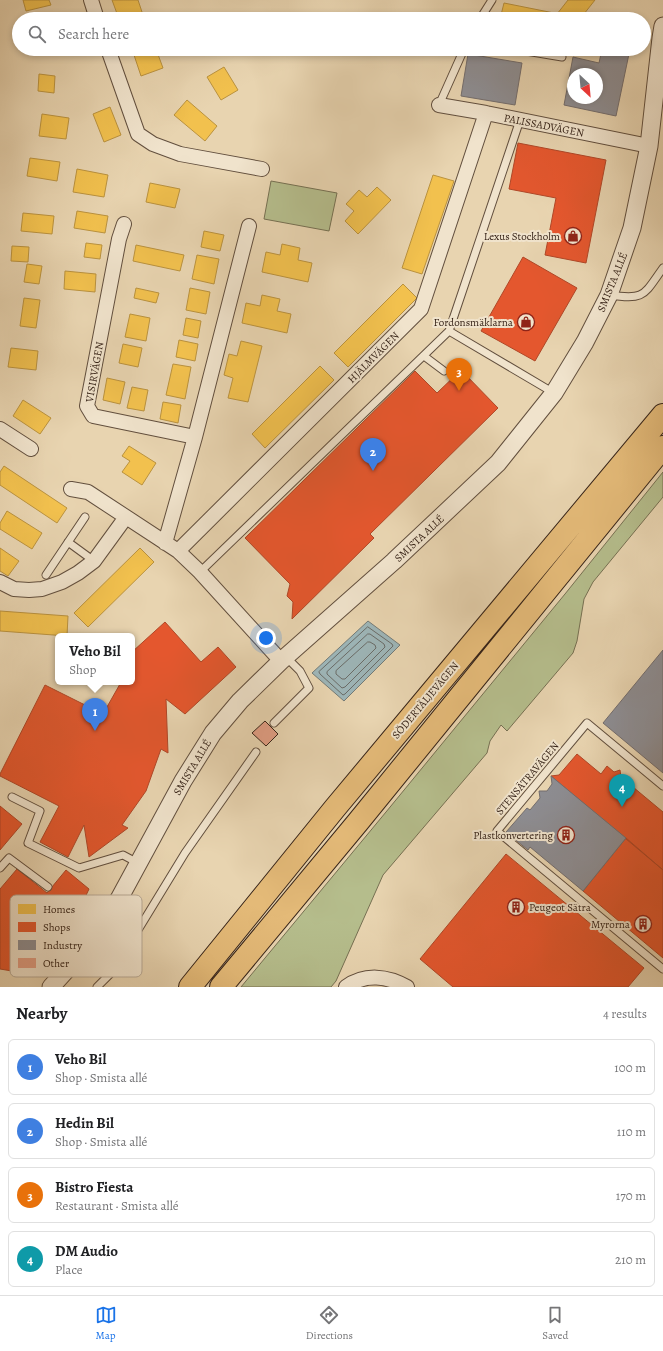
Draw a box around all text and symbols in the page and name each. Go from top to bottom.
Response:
search box [12,12,651,56]
icon: search [26,23,48,45]
text: Search here [58,24,129,44]
north arrow [567,68,603,104]
street label: PALISSADVÄGEN [503,110,585,141]
shop icon: Lexus Stockholm [563,226,583,246]
place label: Lexus Stockholm [484,229,560,244]
street label: SMISTA ALLÉ [594,250,631,314]
shop icon: Fordonsmäklarna [516,312,536,332]
place label: Fordonsmäklarna [434,315,514,330]
street label: HJÄLMVÄGEN [344,328,403,386]
street label: VISIRVÄGEN [82,341,107,405]
pin: 3 [446,358,472,391]
pin: 2 [360,438,386,471]
street label: SMISTA ALLÉ [391,511,447,565]
your location [256,628,276,648]
popup [55,633,135,685]
text: Veho Bil [69,641,121,661]
street label: SÖDERTÄLJEVÄGEN [389,659,462,742]
text: Shop [69,661,96,678]
pin: 1 [82,698,108,731]
street label: SMISTA ALLÉ [170,736,215,798]
street label: STENSÄTRAVÄGEN [492,738,563,818]
pin: 4 [609,774,635,807]
building icon: Plastkonvertering [556,825,576,845]
place label: Plastkonvertering [473,828,553,843]
legend [10,895,142,977]
building icon: Peugeot Sätra [506,897,526,917]
place label: Peugeot Sätra [529,900,592,915]
text: Homes [43,902,75,917]
building icon: Myrorna [633,914,653,934]
place label: Myrorna [591,917,631,932]
text: Shops [43,920,70,935]
text: Industry [43,938,82,953]
text: Other [43,956,69,971]
text: Nearby [16,1002,67,1025]
text: 4 results [603,1005,647,1022]
text: Veho Bil [55,1049,106,1069]
text: 1 [28,1059,32,1076]
text: 100 m [614,1059,646,1076]
text: Shop · Smista allé [55,1069,147,1086]
text: Hedin Bil [55,1113,114,1133]
text: 2 [27,1123,33,1140]
text: 110 m [617,1123,646,1140]
text: Shop · Smista allé [55,1133,147,1150]
text: Bistro Fiesta [55,1177,134,1197]
text: 3 [27,1187,33,1204]
text: 170 m [616,1187,646,1204]
text: Restaurant · Smista allé [55,1197,179,1214]
text: DM Audio [55,1241,118,1261]
text: 4 [27,1251,33,1268]
text: 210 m [615,1251,646,1268]
text: Place [55,1261,83,1278]
tab: Map [95,1304,117,1343]
tab: Directions [306,1304,353,1343]
tab: Saved [542,1304,568,1343]

